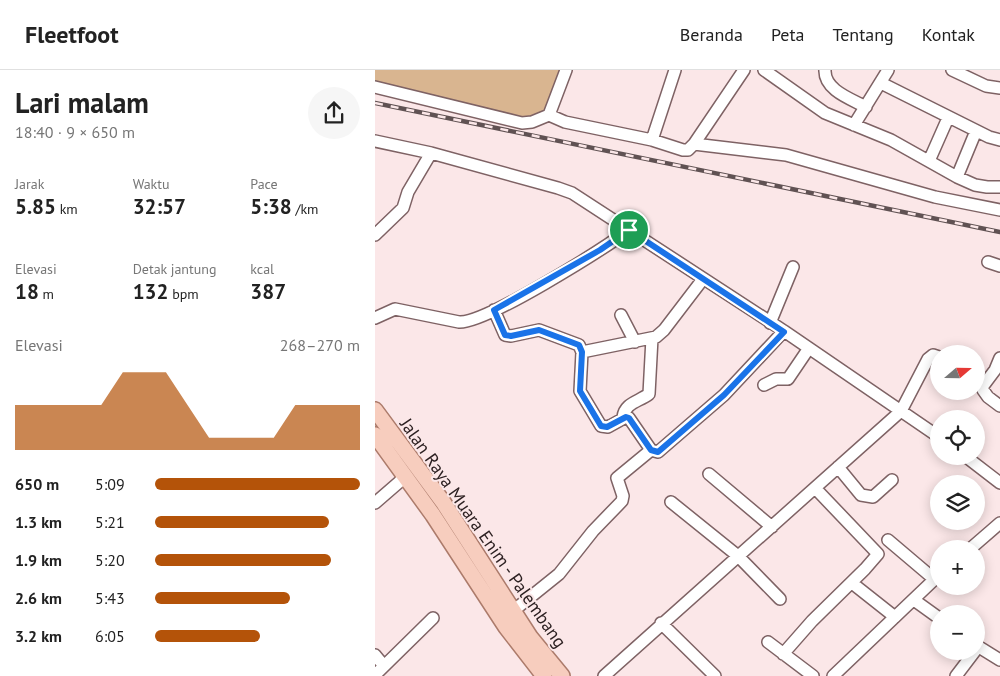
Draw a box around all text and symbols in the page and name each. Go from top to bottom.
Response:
text: Fleetfoot [25,19,119,50]
text: Beranda [680,23,743,46]
text: Peta [771,23,805,46]
text: Tentang [833,23,894,46]
text: Kontak [922,23,975,46]
text: Lari malam [15,84,149,121]
button: share [308,87,360,139]
text: 18:40 · 9 × 650 m [15,122,135,142]
text: Jarak [15,175,44,193]
text: Waktu [133,175,170,193]
text: Pace [250,175,278,193]
text: 5.85 [15,193,56,220]
text: 32:57 [133,193,186,220]
text: 5:38 [250,193,292,220]
text: km [56,200,78,218]
text: /km [292,200,318,218]
pin [608,209,650,251]
icon: arrive [615,216,643,244]
text: Elevasi [15,260,57,278]
text: Detak jantung [133,260,216,278]
text: kcal [250,260,274,278]
text: 18 [15,278,39,305]
text: 132 [133,278,168,305]
text: 387 [250,278,286,305]
text: m [39,285,54,303]
text: bpm [168,285,199,303]
text: Elevasi [15,335,63,355]
text: 268–270 m [280,335,360,355]
north arrow [930,345,985,400]
map controls [930,345,985,660]
button: locate [930,410,985,465]
street label: Jalan Raya Muara Enim - Palembang [395,413,572,652]
text: 650 m [15,474,59,494]
text: 5:09 [95,474,125,494]
button: layers [930,475,985,530]
text: 1.3 km [15,512,62,532]
text: 5:21 [95,512,125,532]
button: + [930,540,985,595]
text: 1.9 km [15,550,62,570]
text: 5:20 [95,550,125,570]
text: 2.6 km [15,588,62,608]
text: 5:43 [95,588,125,608]
button: − [930,605,985,660]
text: 3.2 km [15,626,62,646]
text: 6:05 [95,626,125,646]

